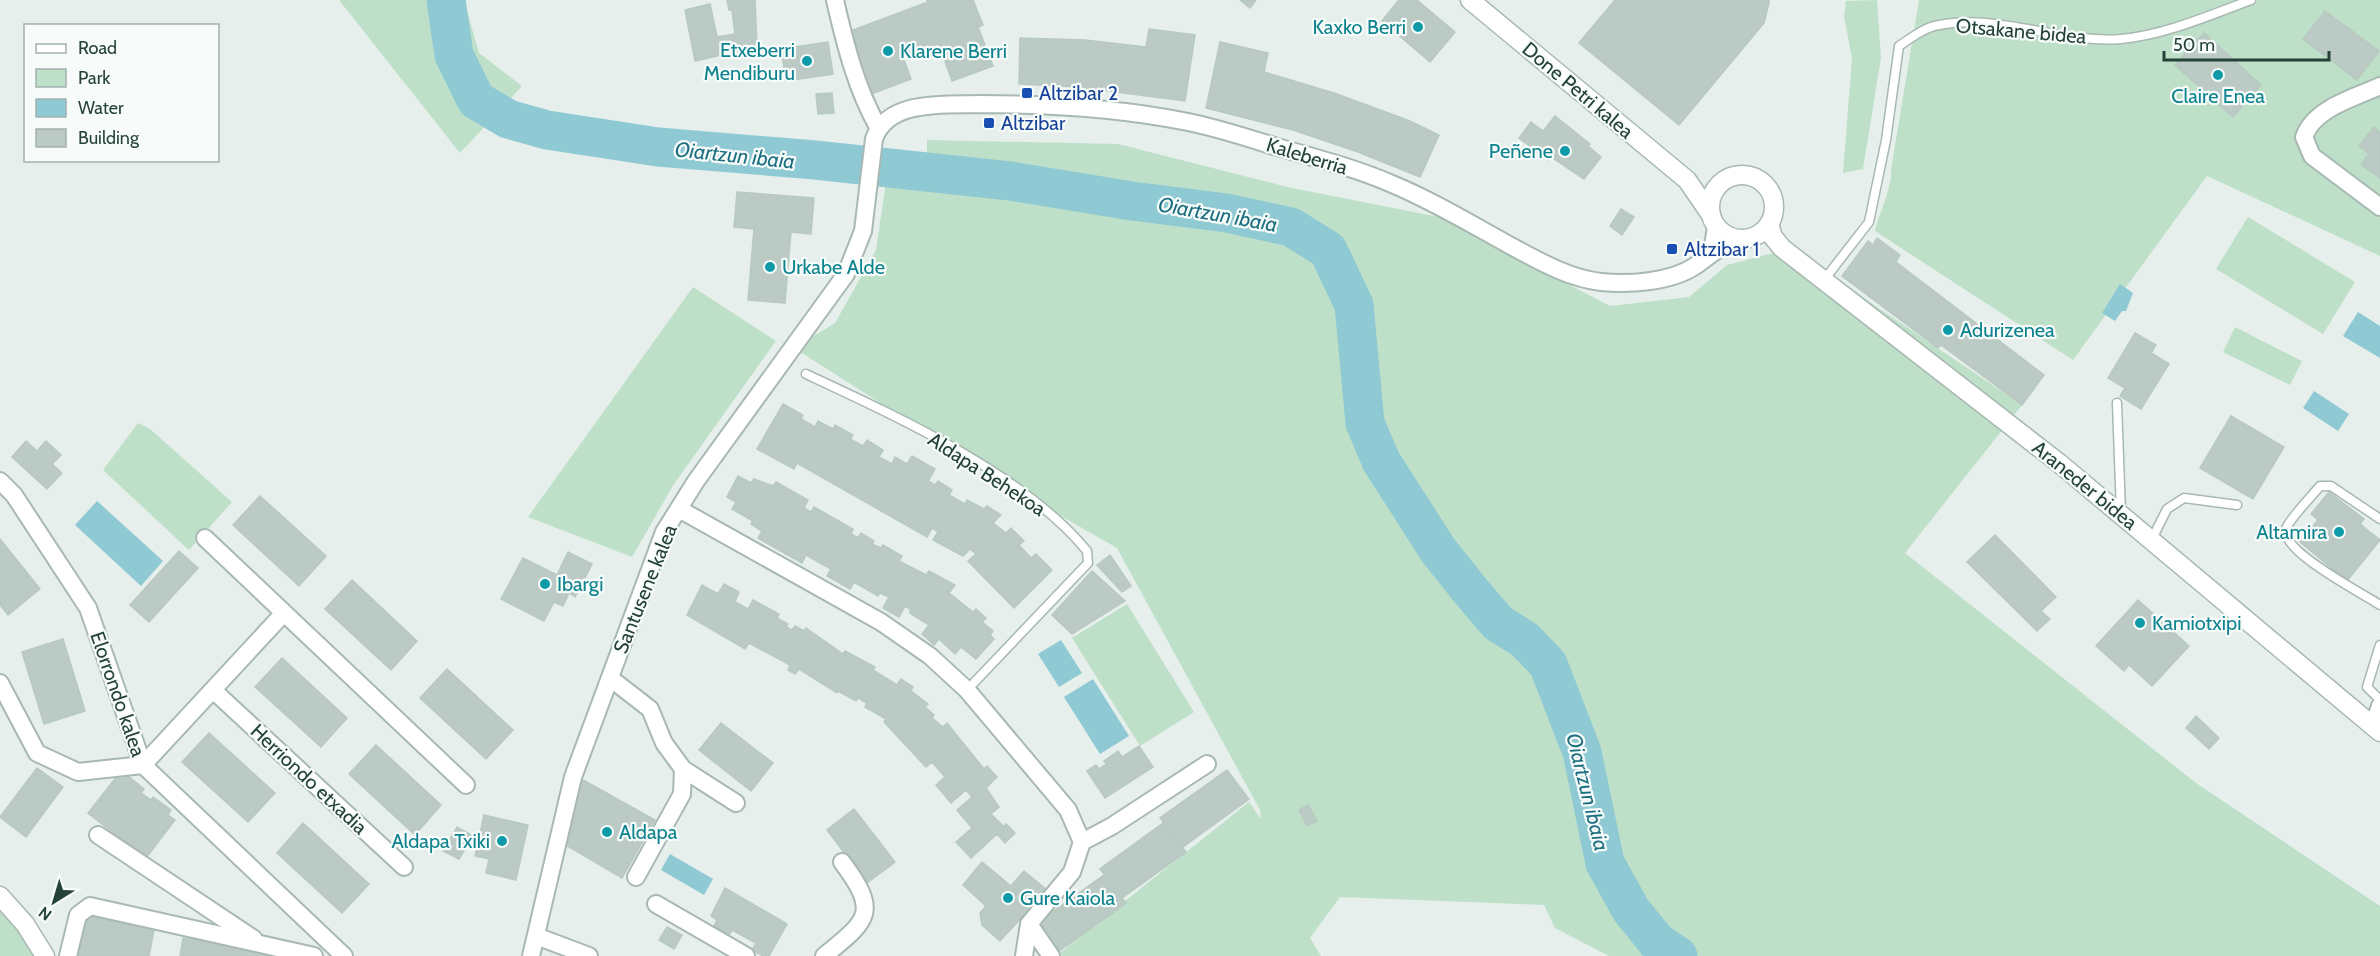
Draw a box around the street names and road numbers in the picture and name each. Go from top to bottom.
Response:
street label: Otsakane bidea [1955,13,2088,49]
street label: Done Petri kalea [1518,37,1639,144]
street label: Kaleberria [1264,132,1351,180]
street label: Aldapa Behekoa [924,427,1051,521]
street label: Araneder bidea [2028,435,2143,535]
street label: Santusene kalea [608,521,682,657]
street label: Elorrondo kalea [85,628,151,760]
street label: Herriondo etxadia [246,719,373,839]

